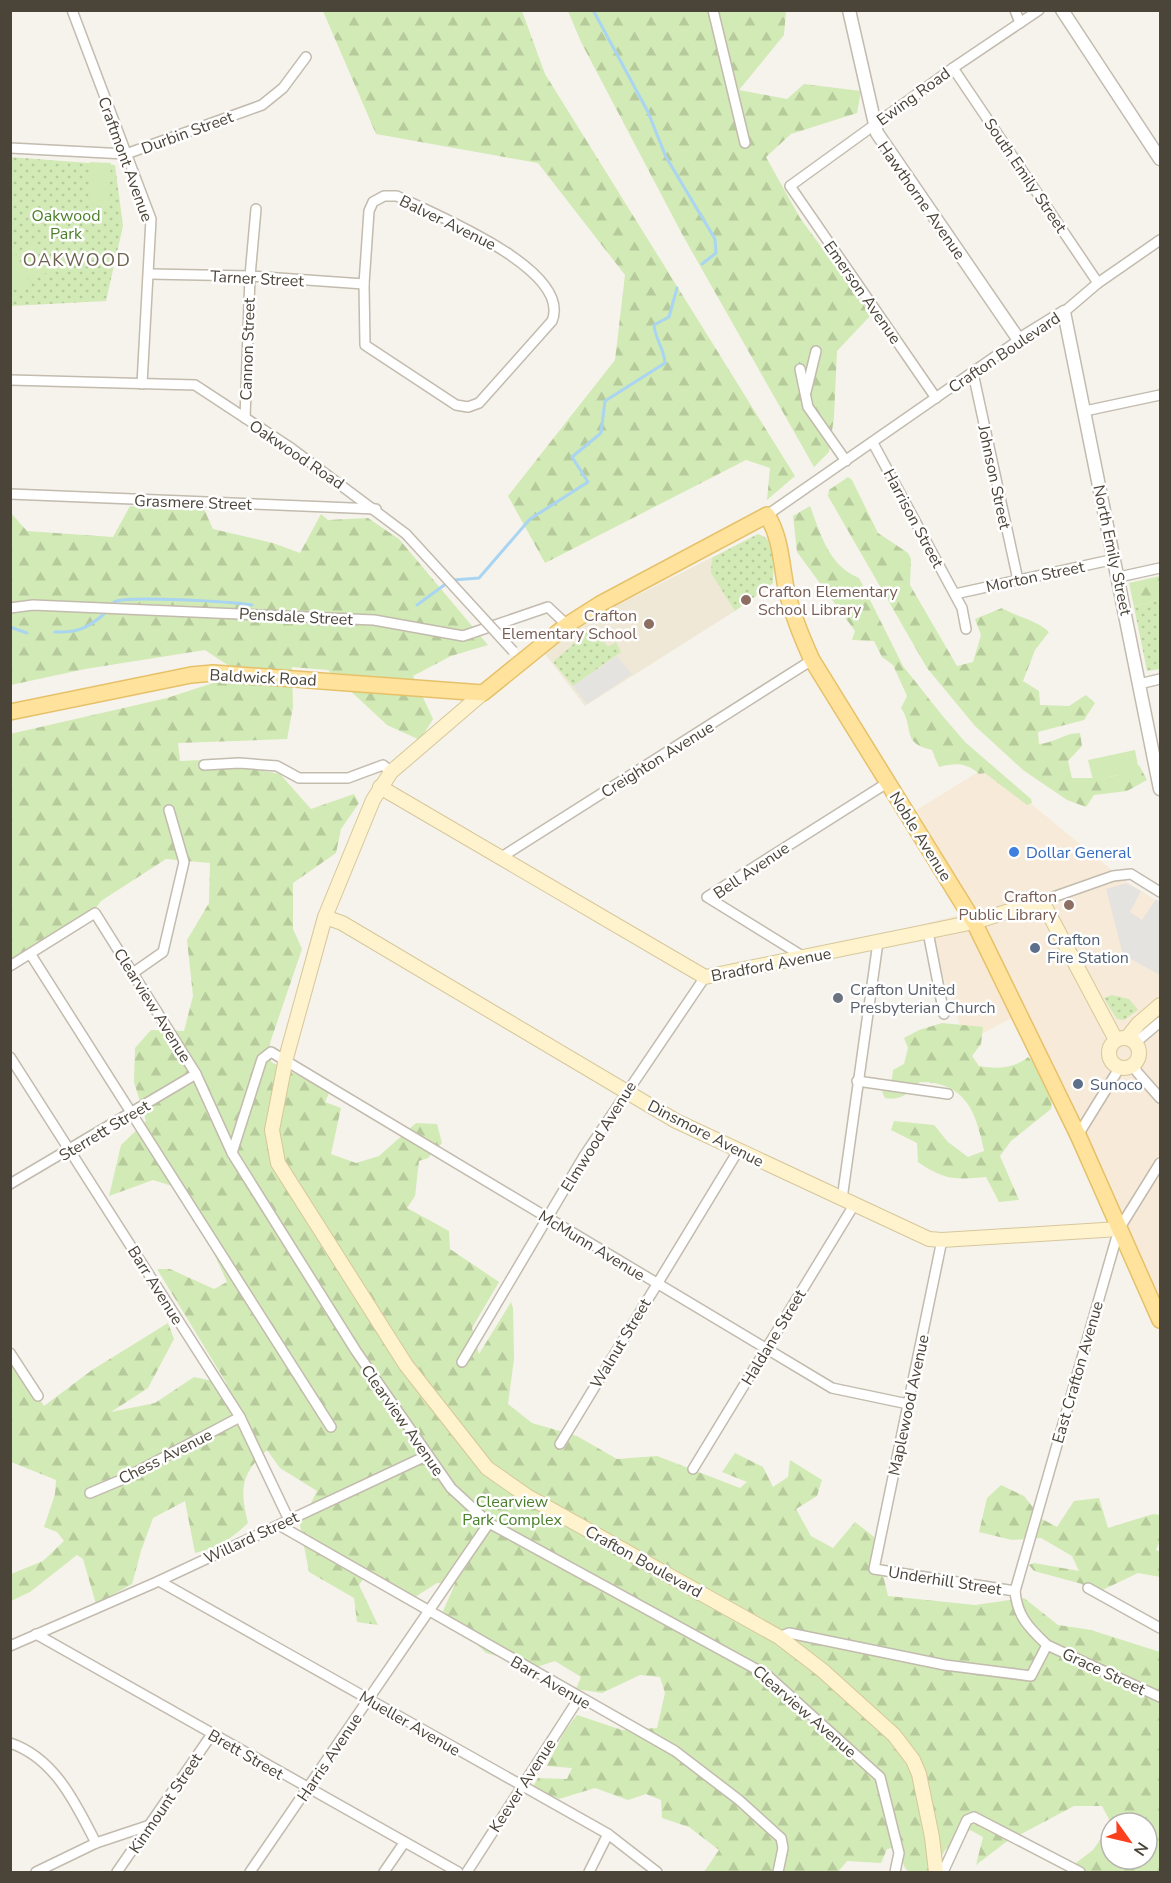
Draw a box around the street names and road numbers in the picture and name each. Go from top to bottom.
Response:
street label: Ewing Road [872,63,955,131]
street label: Craftmont Avenue [92,94,158,225]
street label: Durbin Street [138,106,237,160]
street label: South Emily Street [979,114,1072,237]
street label: Hawthorne Avenue [872,137,970,264]
street label: Balver Avenue [396,190,499,256]
street label: Emerson Avenue [818,237,906,349]
street label: Tarner Street [210,266,305,292]
street label: Cannon Street [235,297,261,401]
street label: Crafton Boulevard [944,307,1065,399]
street label: Oakwood Road [245,415,348,495]
street label: Johnson Street [972,422,1016,532]
street label: Harrison Street [878,465,949,572]
street label: North Emily Street [1087,483,1137,618]
street label: Grasmere Street [134,490,252,516]
street label: Morton Street [984,556,1087,598]
street label: Pensdale Street [239,603,354,631]
street label: Baldwick Road [209,664,317,692]
street label: Creighton Avenue [597,716,718,803]
street label: Noble Avenue [884,788,956,886]
street label: Bell Avenue [709,837,794,904]
street label: Bradford Avenue [709,943,833,987]
street label: Clearview Avenue [108,944,196,1067]
street label: Elmwood Avenue [556,1077,642,1196]
street label: Sterrett Street [55,1095,154,1167]
street label: Dinsmore Avenue [644,1095,767,1173]
street label: McMunn Avenue [534,1205,649,1286]
street label: Barr Avenue [122,1242,188,1329]
street label: Haldane Street [736,1285,811,1390]
street label: Walnut Street [585,1294,657,1393]
street label: East Crafton Avenue [1047,1299,1109,1446]
street label: Maplewood Avenue [883,1333,935,1478]
street label: Clearview Avenue [356,1361,449,1481]
street label: Chess Avenue [115,1424,216,1490]
street label: Willard Street [201,1506,303,1569]
street label: Crafton Boulevard [581,1521,706,1603]
street label: Underhill Street [887,1561,1003,1601]
street label: Grace Street [1058,1643,1149,1701]
street label: Barr Avenue [506,1651,595,1715]
street label: Clearview Avenue [748,1660,861,1763]
street label: Mueller Avenue [355,1686,464,1762]
street label: Harris Avenue [292,1709,367,1806]
street label: Brett Street [204,1724,288,1786]
street label: Keever Avenue [484,1734,561,1837]
street label: Kinmount Street [124,1749,208,1858]

